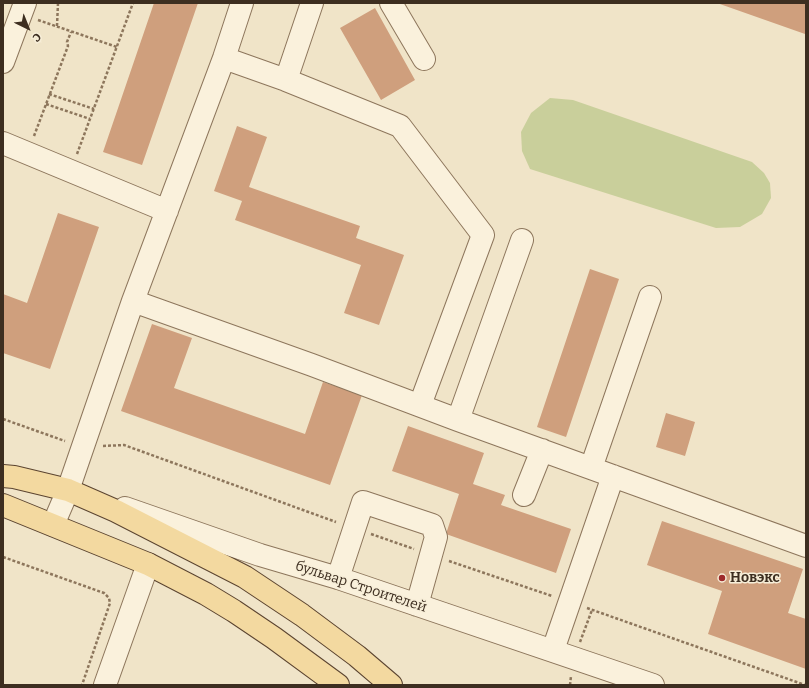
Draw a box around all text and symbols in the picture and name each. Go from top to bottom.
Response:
north arrow [8,8,48,48]
text: С [30,30,44,44]
street label: бульвар Строителей [293,558,429,616]
place label: Новэкс [730,570,780,586]
marker: Новэкс [717,573,727,583]

